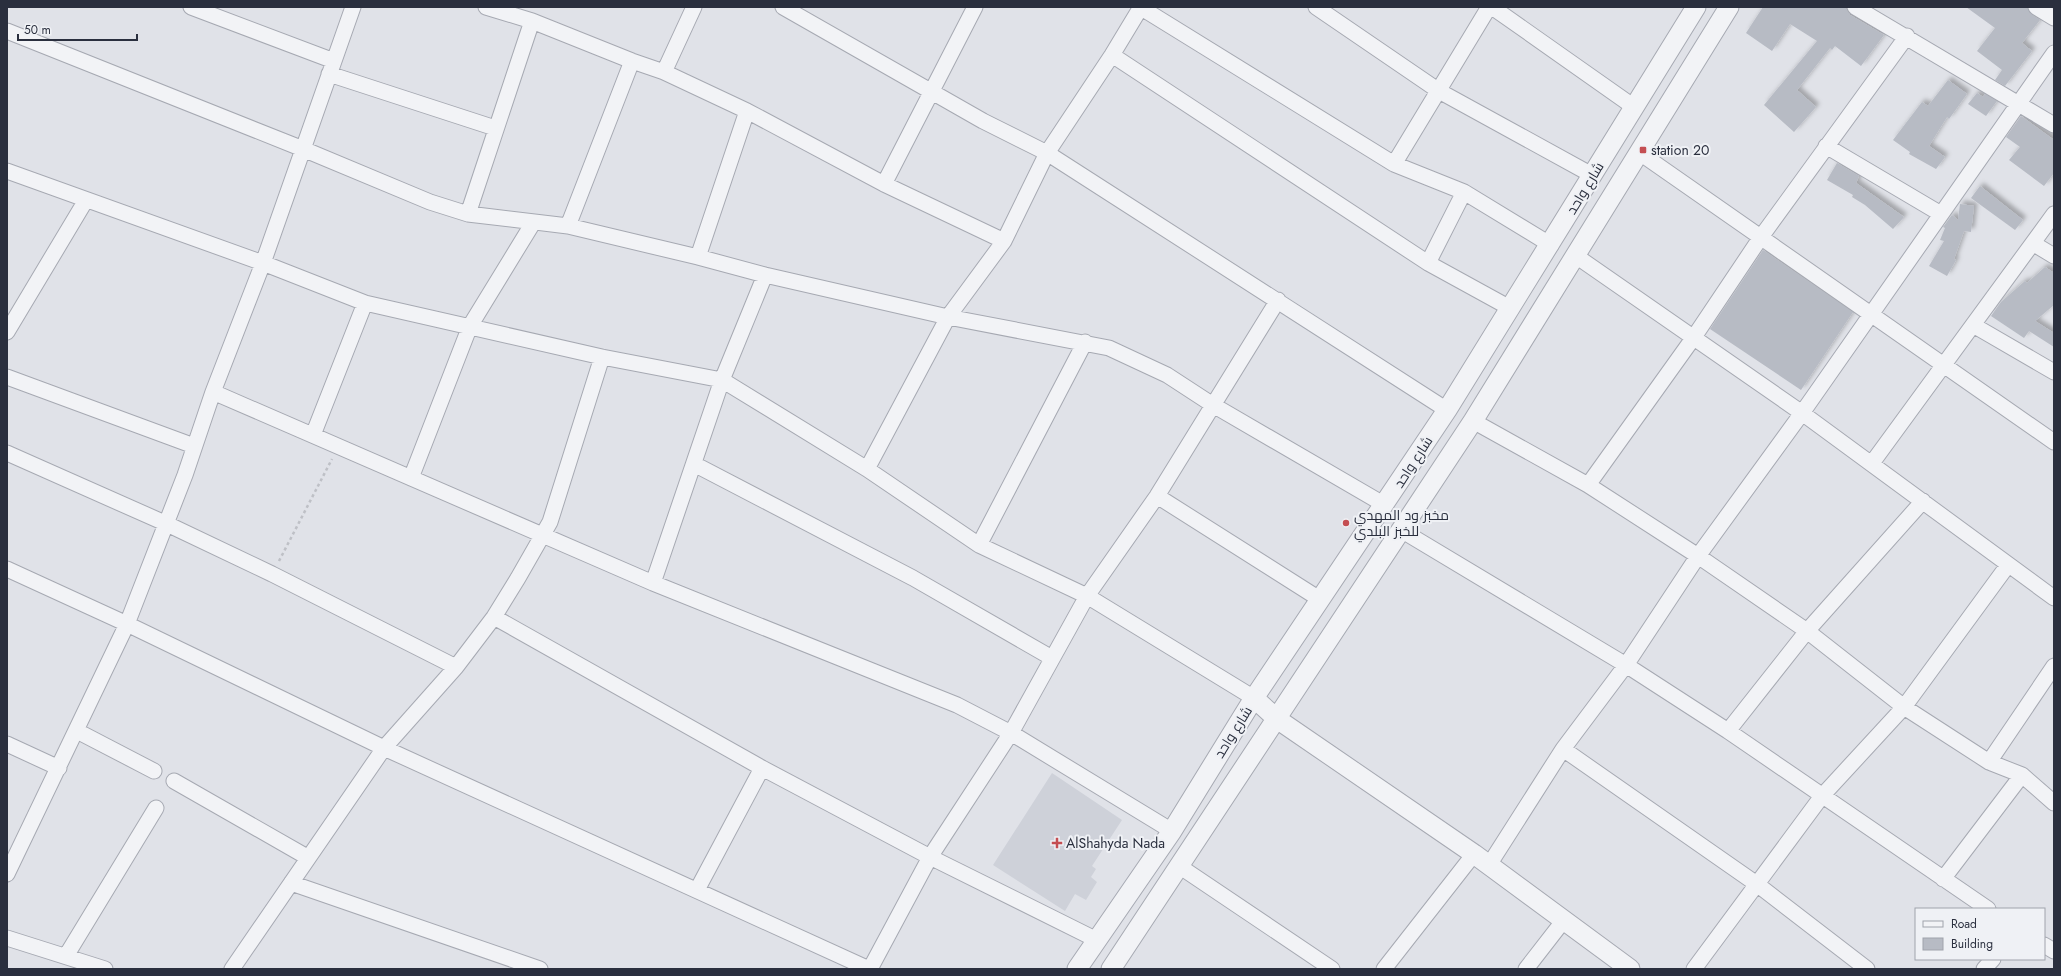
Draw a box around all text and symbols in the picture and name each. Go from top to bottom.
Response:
scale bar [18,16,137,42]
text: 50 m [24,21,51,39]
place label: station 20 [1651,140,1709,160]
marker: station 20 [1638,145,1648,155]
street label: شارع واحد [1561,158,1609,218]
street label: شارع واحد [1389,432,1437,492]
place label: مخبز ود المهدي للخبز البلدي [1354,505,1449,543]
marker: مخبز ود المهدي للخبز البلدي [1341,518,1351,528]
street label: شارع واحد [1209,702,1257,762]
place label: AlShahyda Nada [1066,833,1165,853]
marker: AlShahyda Nada [1051,837,1063,849]
legend [1915,908,2045,960]
text: Road [1951,915,1977,933]
text: Building [1951,935,1993,953]

